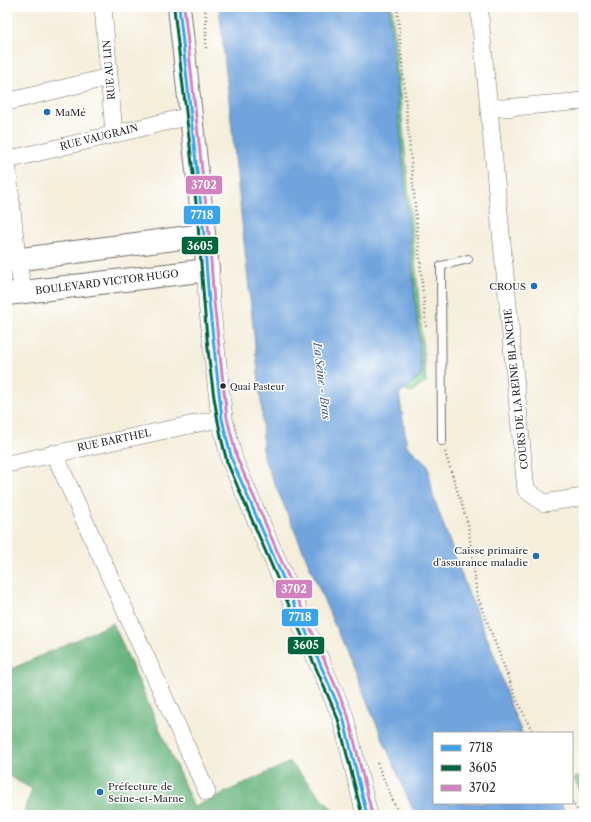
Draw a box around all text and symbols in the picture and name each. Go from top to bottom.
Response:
street label: RUE AU LIN [100,40,118,100]
place label: MaMé [55,106,86,119]
marker: MaMé [42,107,52,117]
street label: RUE VAUGRAIN [59,121,139,153]
line badge: 3702 [185,175,223,195]
text: 3702 [191,178,217,192]
line badge: 7718 [183,205,221,225]
text: 7718 [190,208,214,222]
line badge: 3605 [181,236,219,255]
text: 3605 [187,239,213,253]
street label: BOULEVARD VICTOR HUGO [35,267,179,297]
place label: CROUS [489,280,526,293]
marker: CROUS [529,281,539,291]
street label: COURS DE LA REINE BLANCHE [501,308,531,470]
water label: La Seine - Bras [310,340,334,421]
marker: Quai Pasteur [218,381,228,391]
place label: Quai Pasteur [230,381,285,392]
street label: RUE BARTHEL [76,426,153,454]
place label: Caisse primaire d'assurance maladie [433,544,528,569]
marker: Caisse primaire d'assurance maladie [531,551,541,561]
line badge: 3702 [275,579,313,599]
text: 3702 [281,582,307,596]
line badge: 7718 [281,608,319,627]
text: 7718 [288,610,312,624]
line badge: 3605 [287,636,325,655]
text: 3605 [293,638,319,652]
legend [433,732,573,804]
text: 7718 [469,740,493,755]
text: 3605 [469,760,497,775]
place label: Préfecture de Seine-et-Marne [108,780,184,805]
text: 3702 [469,780,496,795]
marker: Préfecture de Seine-et-Marne [95,787,105,797]

